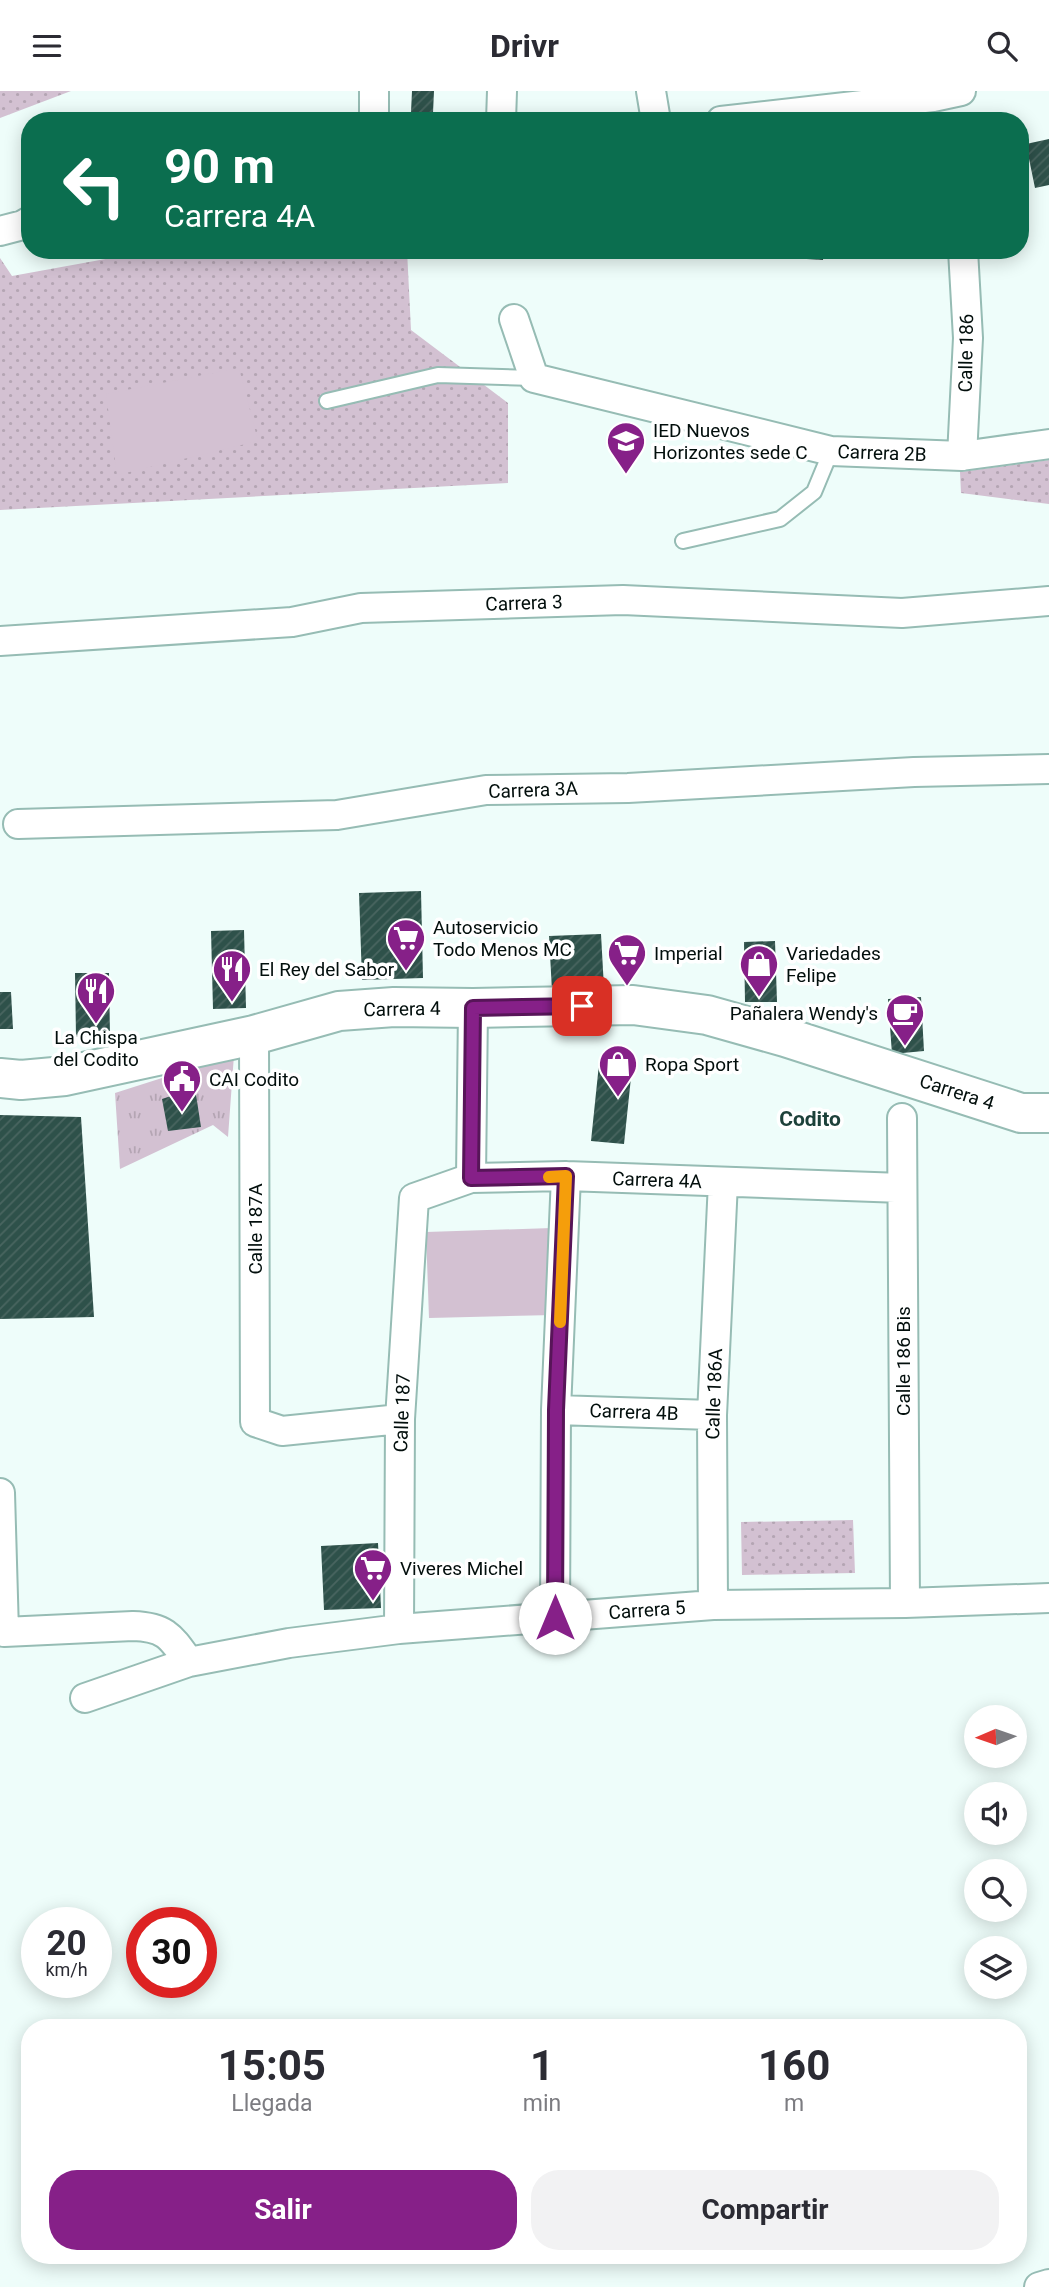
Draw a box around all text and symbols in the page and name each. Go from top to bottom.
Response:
icon: menu [28,27,66,65]
text: Drivr [490,27,559,65]
icon: search [983,27,1021,65]
text: 90 m [164,138,275,195]
icon: left [49,140,140,231]
text: Carrera 4A [164,197,315,235]
street label: Calle 186 [954,313,978,393]
place label: IED Nuevos Horizontes sede C [653,419,808,464]
school or university icon: IED Nuevos Horizontes sede C [605,420,647,475]
street label: Carrera 2B [837,440,927,466]
street label: Carrera 3 [485,590,563,616]
street label: Carrera 3A [488,777,579,803]
place label: Autoservicio Todo Menos MC [433,916,572,961]
supermarket icon: Autoservicio Todo Menos MC [385,917,427,972]
supermarket icon: Imperial [606,932,648,987]
place label: Imperial [654,942,723,965]
place label: Variedades Felipe [786,942,881,987]
shop icon: Variedades Felipe [738,943,780,998]
restaurant icon: El Rey del Sabor [211,948,253,1003]
place label: El Rey del Sabor [259,958,395,981]
restaurant icon: La Chispa del Codito [75,970,117,1025]
pin [552,976,612,1036]
icon: arrive [563,987,601,1025]
cafe icon: Pañalera Wendy's [884,992,926,1047]
street label: Carrera 4 [363,997,441,1021]
place label: Pañalera Wendy's [730,1002,878,1025]
place label: La Chispa del Codito [53,1026,139,1071]
shop icon: Ropa Sport [597,1043,639,1098]
place label: Ropa Sport [645,1053,739,1076]
public building icon: CAI Codito [161,1058,203,1113]
place label: CAI Codito [209,1068,299,1091]
street label: Carrera 4 [917,1069,998,1115]
district label: Codito [779,1107,841,1131]
street label: Carrera 4A [612,1167,703,1193]
street label: Calle 187A [244,1183,267,1275]
street label: Calle 186 Bis [892,1306,915,1416]
street label: Calle 186A [701,1347,727,1440]
street label: Calle 187 [389,1373,415,1453]
street label: Carrera 4B [589,1399,679,1425]
supermarket icon: Viveres Michel [352,1547,394,1602]
place label: Viveres Michel [400,1557,523,1580]
position arrow [518,1581,592,1655]
street label: Carrera 5 [608,1596,686,1624]
north arrow [964,1705,1027,1767]
map controls [964,1705,1027,1999]
button: sound [964,1782,1027,1845]
button: search [964,1859,1027,1922]
speed limit sign: 30 [126,1907,217,1998]
text: 20 [46,1923,87,1964]
button: layers [964,1936,1027,1999]
text: km/h [45,1959,88,1980]
text: 15:05 [218,2041,326,2090]
text: 1 [530,2041,554,2090]
text: 160 [758,2041,830,2090]
text: Llegada [231,2090,312,2117]
text: min [523,2090,561,2117]
text: m [784,2090,804,2117]
button: Salir [49,2170,517,2250]
button: Compartir [531,2170,999,2250]

